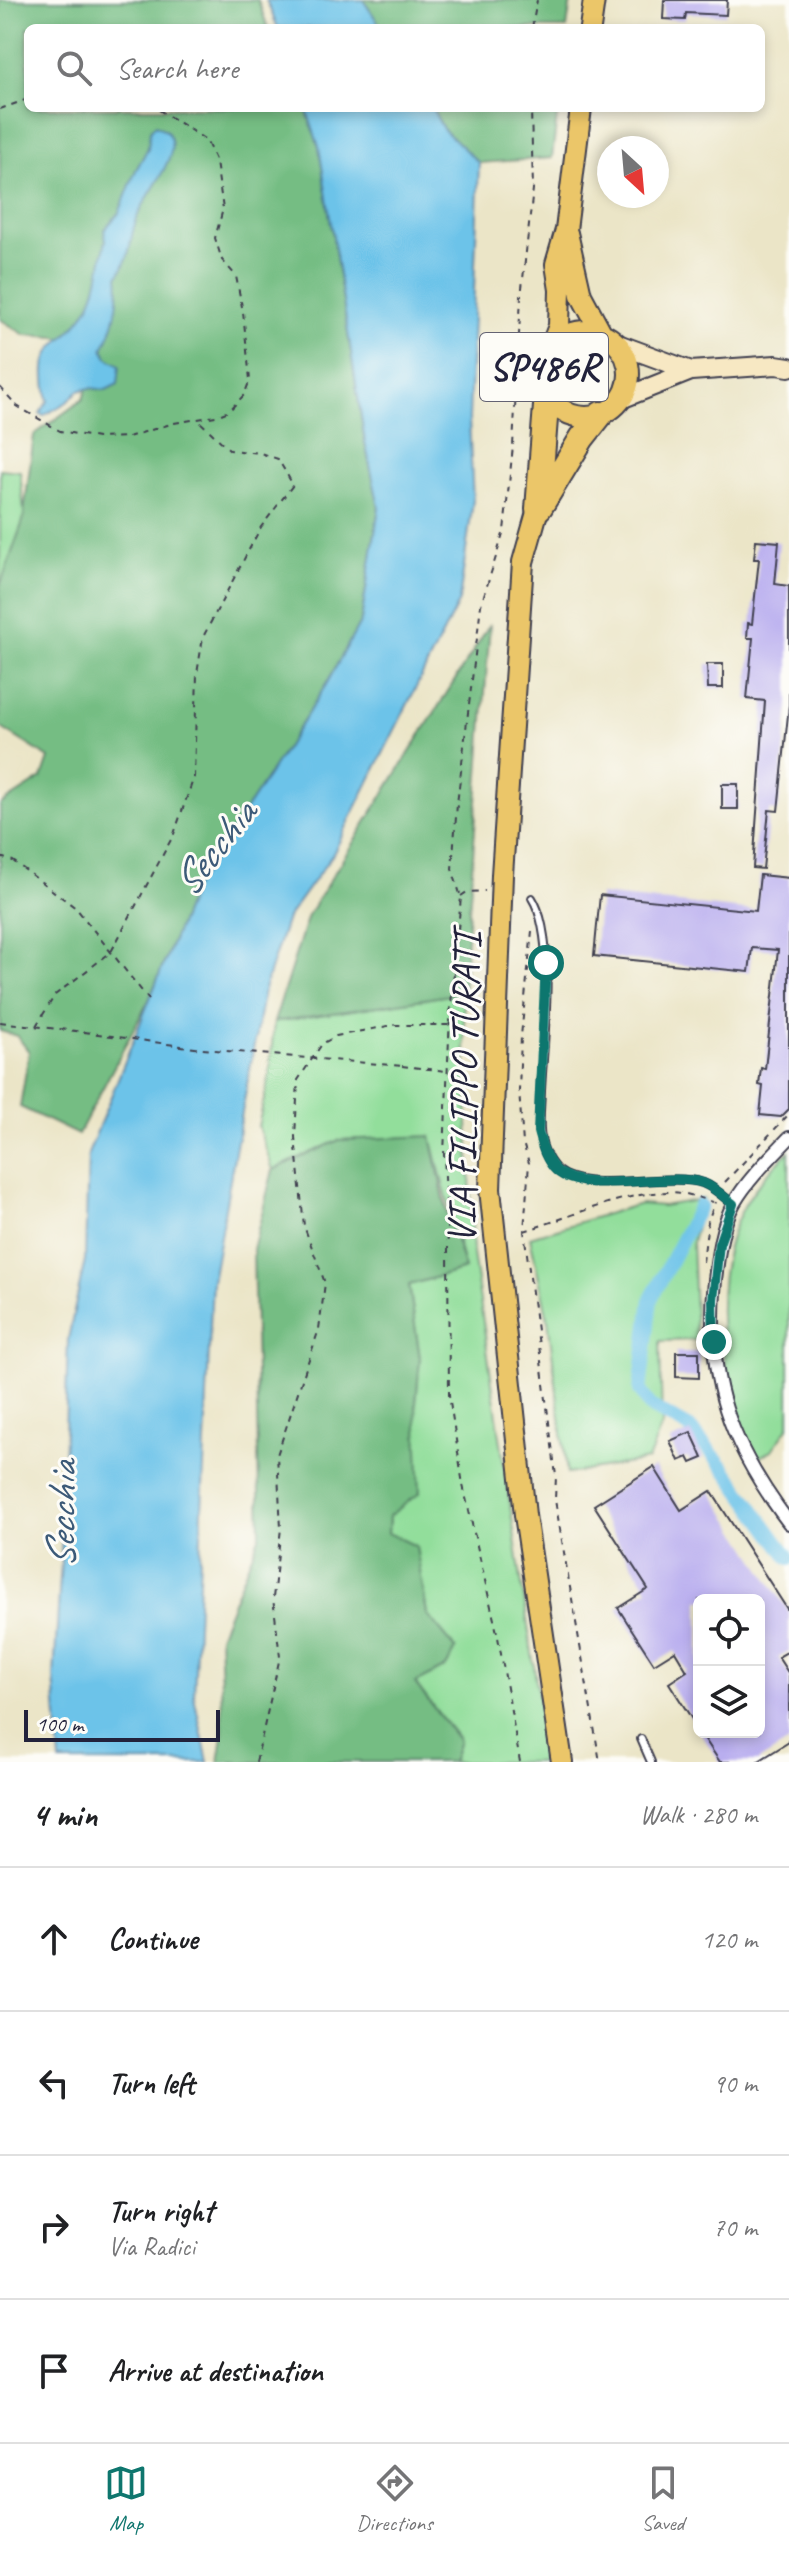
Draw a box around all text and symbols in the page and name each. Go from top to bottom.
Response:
search box [24,24,765,112]
icon: search [52,46,96,90]
text: Search here [116,49,238,87]
north arrow [597,136,669,208]
road number: SP486R [480,333,608,401]
water label: Secchia [160,786,271,906]
street label: VIA FILIPPO TURATI [436,924,492,1244]
route start [528,945,564,981]
route end [696,1324,732,1360]
water label: Secchia [34,1456,89,1569]
map controls [693,1594,765,1738]
button: locate [693,1594,765,1666]
button: layers [693,1666,765,1738]
scale bar [24,1706,220,1742]
text: 100 m [36,1710,83,1738]
text: 4 min [32,1793,97,1836]
text: Walk · 280 m [640,1798,757,1831]
icon: ahead [32,1917,76,1961]
text: Continue [108,1920,198,1958]
text: 120 m [701,1923,757,1956]
icon: left [32,2061,76,2105]
text: Turn left [108,2064,195,2102]
text: 90 m [713,2067,757,2100]
text: Turn right [108,2192,213,2230]
icon: right [32,2205,76,2249]
text: 70 m [713,2211,757,2244]
text: Via Radici [108,2230,195,2263]
icon: arrive [32,2349,76,2393]
text: Arrive at destination [108,2352,323,2390]
tab: Map [104,2461,148,2537]
tab: Directions [356,2461,433,2537]
tab: Saved [641,2461,685,2537]

